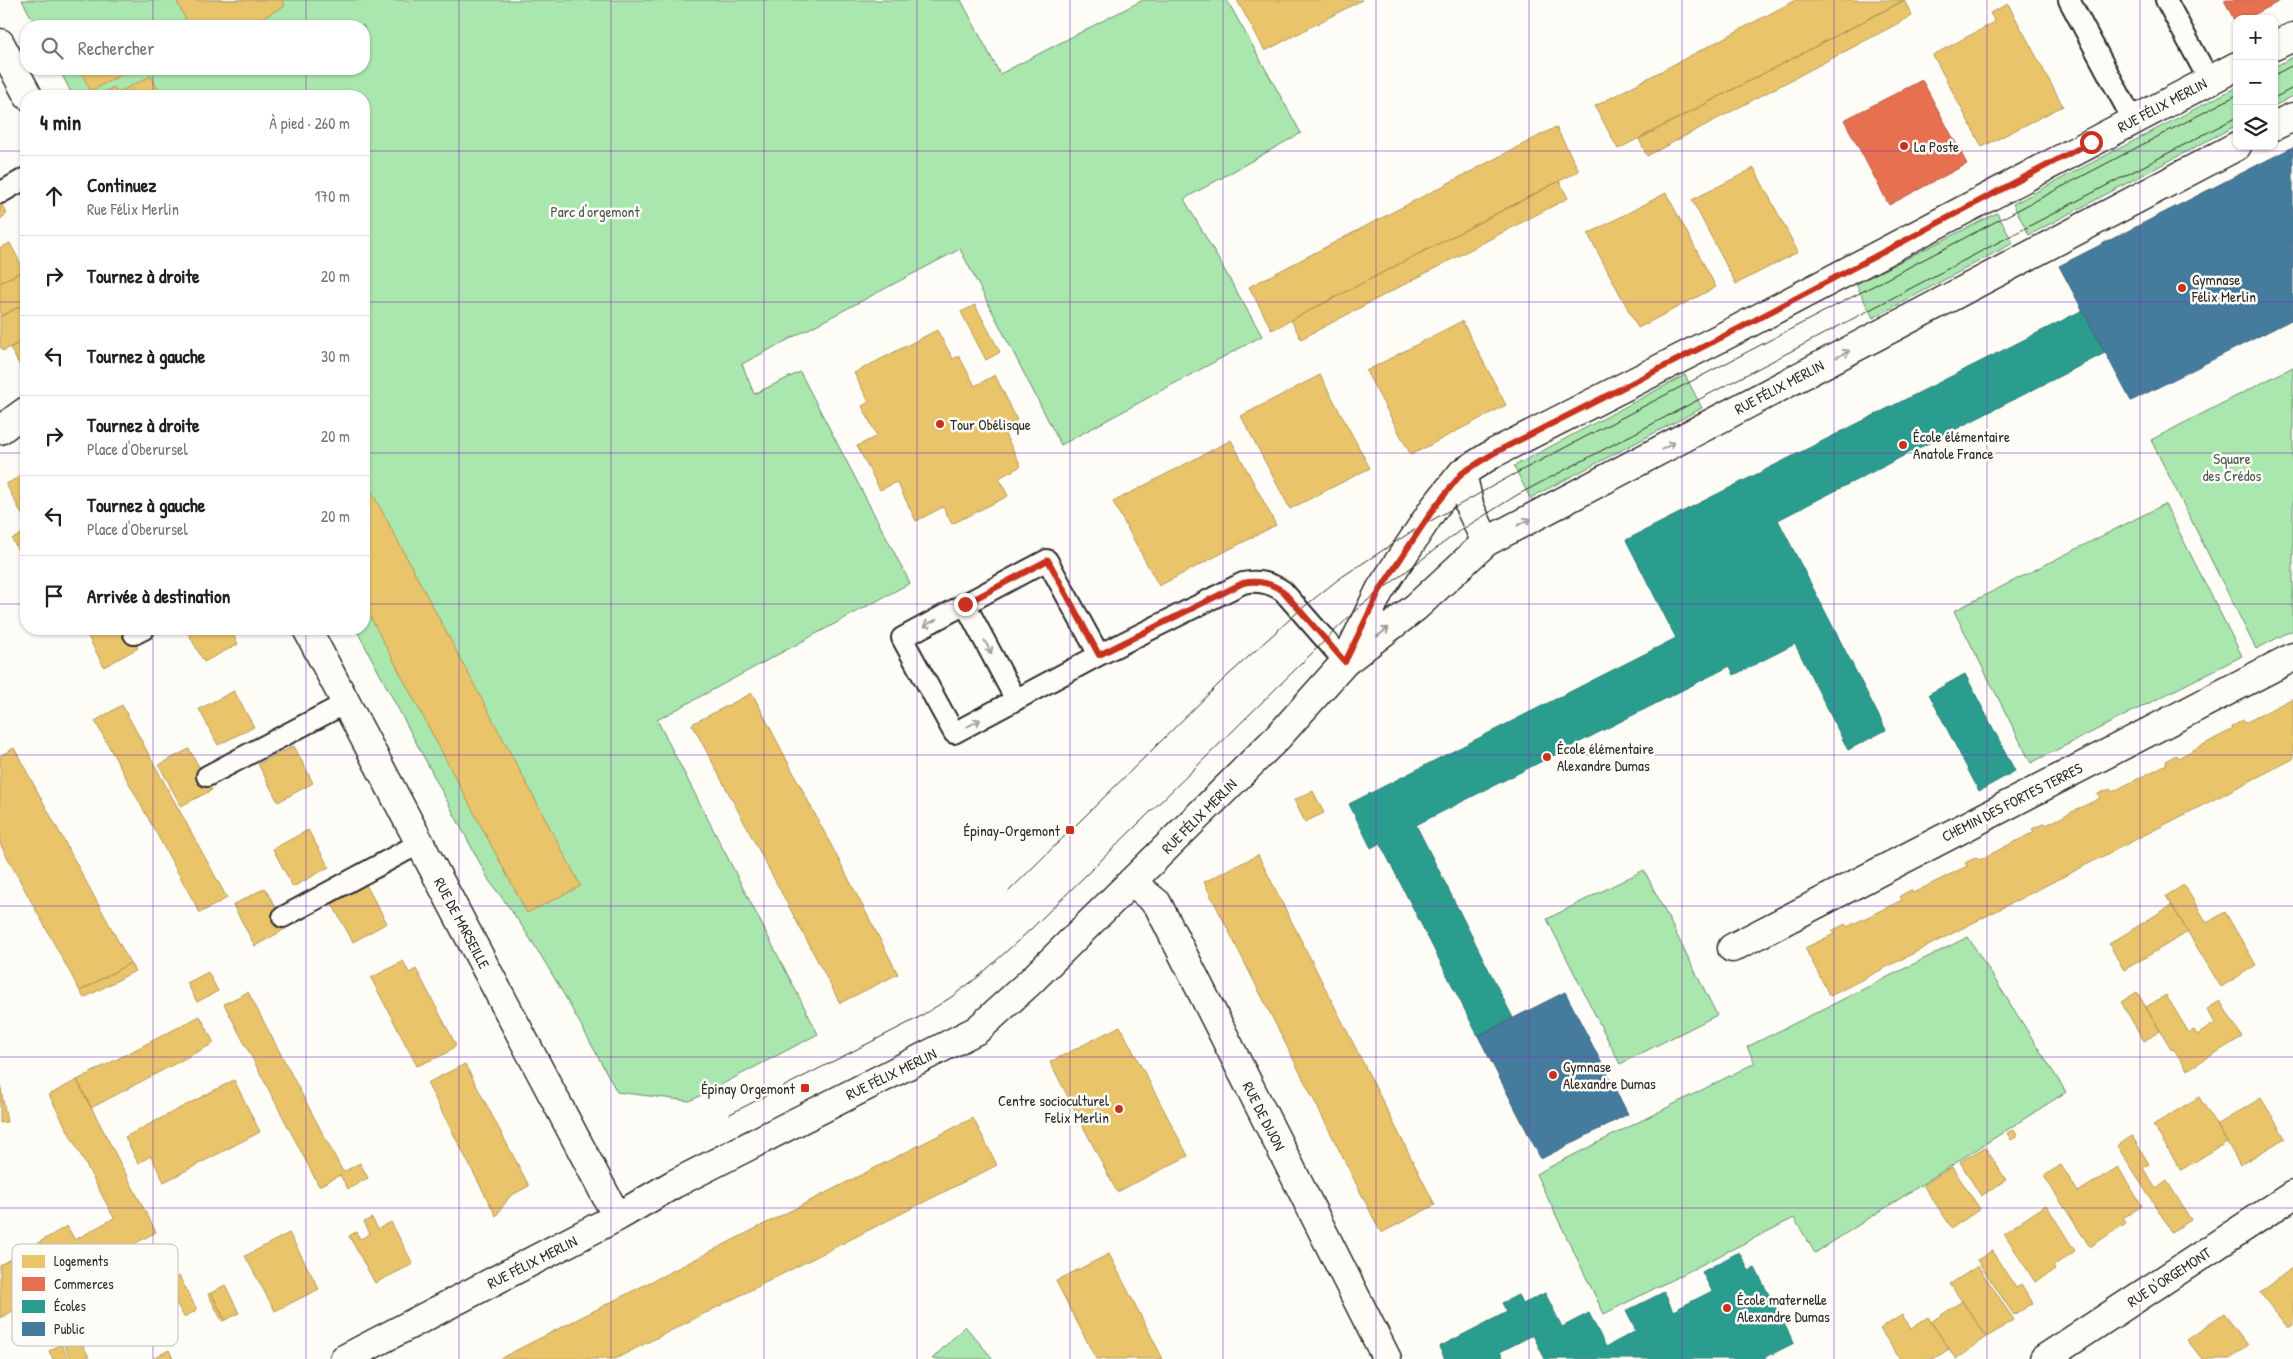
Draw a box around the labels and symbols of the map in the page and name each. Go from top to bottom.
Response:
street label: RUE FÉLIX MERLIN [2114,73,2210,137]
route start [2080,131,2103,154]
place label: La Poste [1914,136,1959,157]
marker: La Poste [1898,140,1910,152]
park label: Parc d'orgemont [550,201,640,222]
place label: Gymnase Félix Merlin [2191,269,2256,307]
marker: Gymnase Félix Merlin [2176,282,2188,294]
one-way arrow [1835,349,1850,359]
street label: RUE FÉLIX MERLIN [1731,355,1827,419]
place label: Tour Obélisque [950,414,1031,435]
marker: Tour Obélisque [934,418,946,430]
place label: École élémentaire Anatole France [1913,426,2010,464]
marker: École élémentaire Anatole France [1897,439,1909,451]
one-way arrow [1660,441,1675,450]
park label: Square des Crédos [2203,448,2262,486]
one-way arrow [1516,517,1531,526]
route end [954,593,977,616]
one-way arrow [923,619,938,628]
one-way arrow [1376,627,1389,638]
one-way arrow [983,640,993,655]
one-way arrow [966,717,980,727]
place label: École élémentaire Alexandre Dumas [1557,738,1654,776]
marker: École élémentaire Alexandre Dumas [1541,751,1553,763]
street label: CHEMIN DES FORTES TERRES [1938,757,2086,847]
street label: RUE FÉLIX MERLIN [1157,774,1241,858]
place label: Épinay-Orgemont [964,820,1061,841]
marker: Épinay-Orgemont [1064,824,1076,836]
street label: RUE DE MARSEILLE [429,874,495,973]
street label: RUE FÉLIX MERLIN [842,1043,940,1105]
place label: Gymnase Alexandre Dumas [1563,1056,1656,1094]
marker: Gymnase Alexandre Dumas [1547,1069,1559,1081]
place label: Épinay Orgemont [701,1078,796,1099]
street label: RUE DE DIJON [1238,1078,1290,1154]
marker: Épinay Orgemont [799,1082,811,1094]
place label: Centre socioculturel Felix Merlin [998,1090,1109,1128]
marker: Centre socioculturel Felix Merlin [1113,1103,1125,1115]
street label: RUE FÉLIX MERLIN [483,1230,581,1294]
street label: RUE D'ORGEMONT [2123,1242,2216,1312]
legend [12,1244,178,1346]
text: Logements [54,1251,108,1271]
text: Commerces [54,1274,114,1293]
place label: École maternelle Alexandre Dumas [1737,1289,1830,1327]
text: Écoles [54,1296,86,1315]
marker: École maternelle Alexandre Dumas [1721,1302,1733,1314]
text: Public [54,1319,85,1338]

